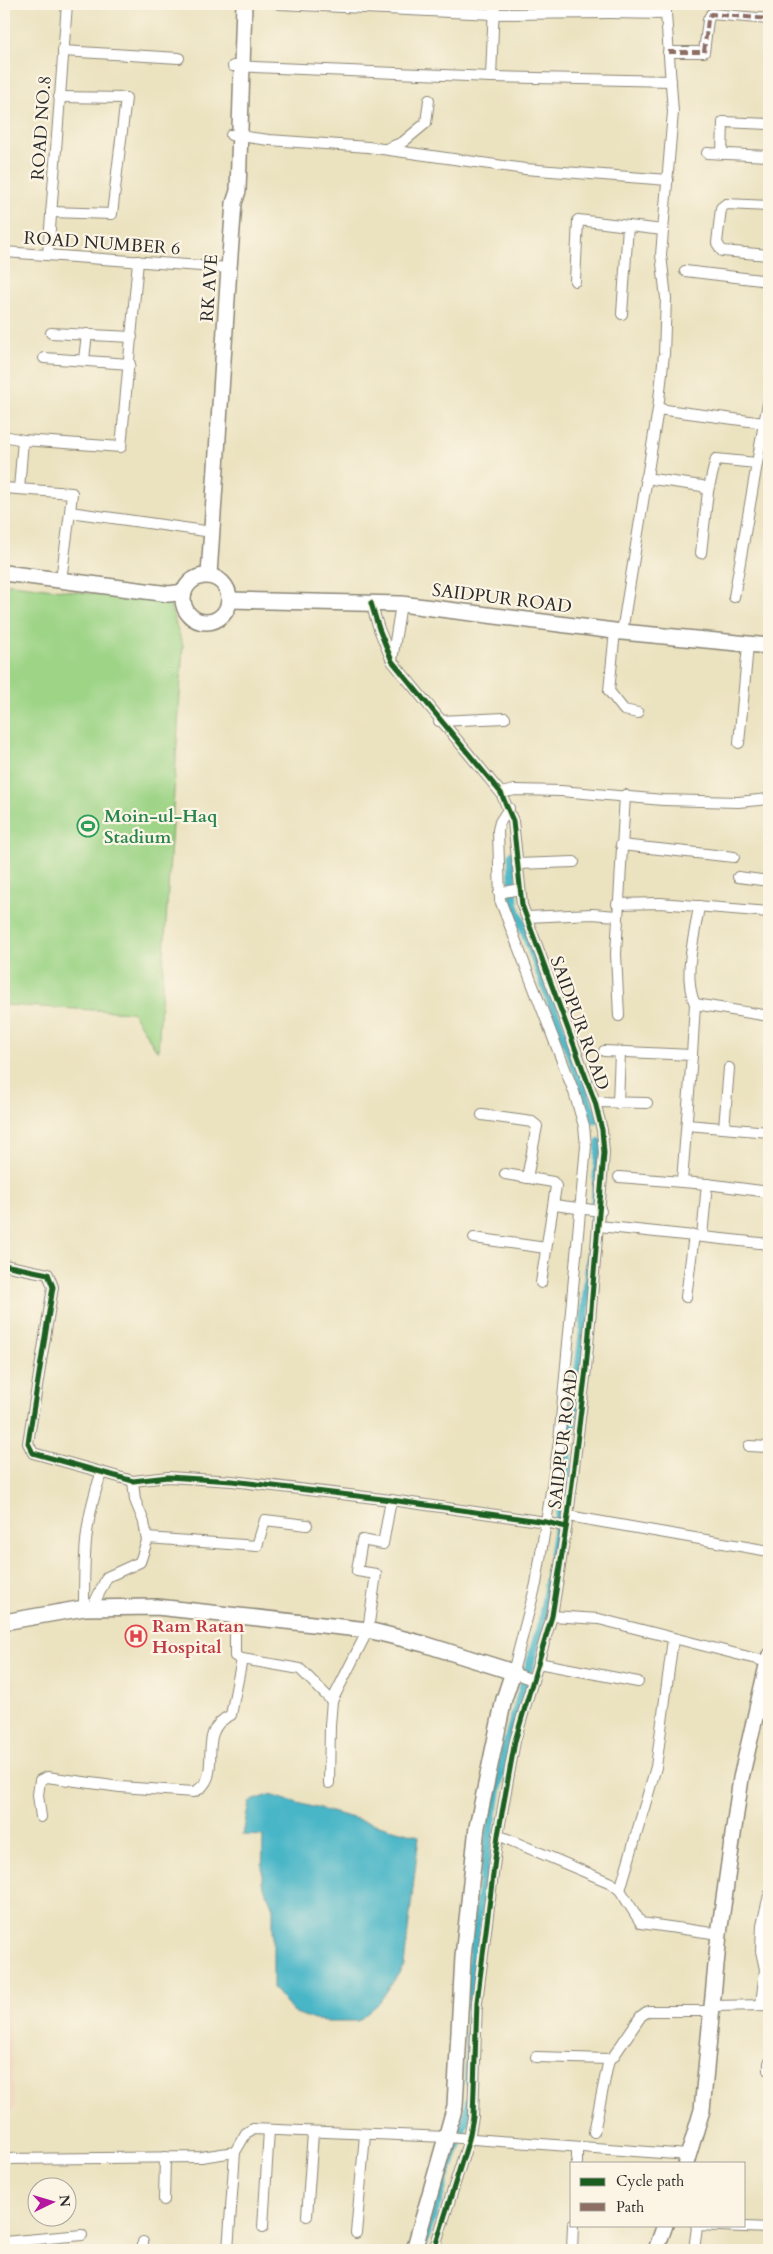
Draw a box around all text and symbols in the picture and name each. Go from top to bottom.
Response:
street label: ROAD NO.8 [25,75,58,181]
street label: ROAD NUMBER 6 [23,226,181,261]
street label: RK AVE [195,253,224,323]
street label: SAIDPUR ROAD [431,578,573,619]
place label: Moin-ul-Haq Stadium [104,804,218,850]
sports icon: Moin-ul-Haq Stadium [76,814,100,838]
street label: SAIDPUR ROAD [544,953,615,1094]
street label: SAIDPUR ROAD [543,1368,584,1510]
place label: Ram Ratan Hospital [152,1614,245,1660]
hospital icon: Ram Ratan Hospital [124,1624,148,1648]
legend [570,2162,746,2226]
text: Cycle path [616,2171,685,2191]
north arrow [28,2176,78,2226]
text: N [54,2194,74,2208]
text: Path [616,2197,645,2217]

